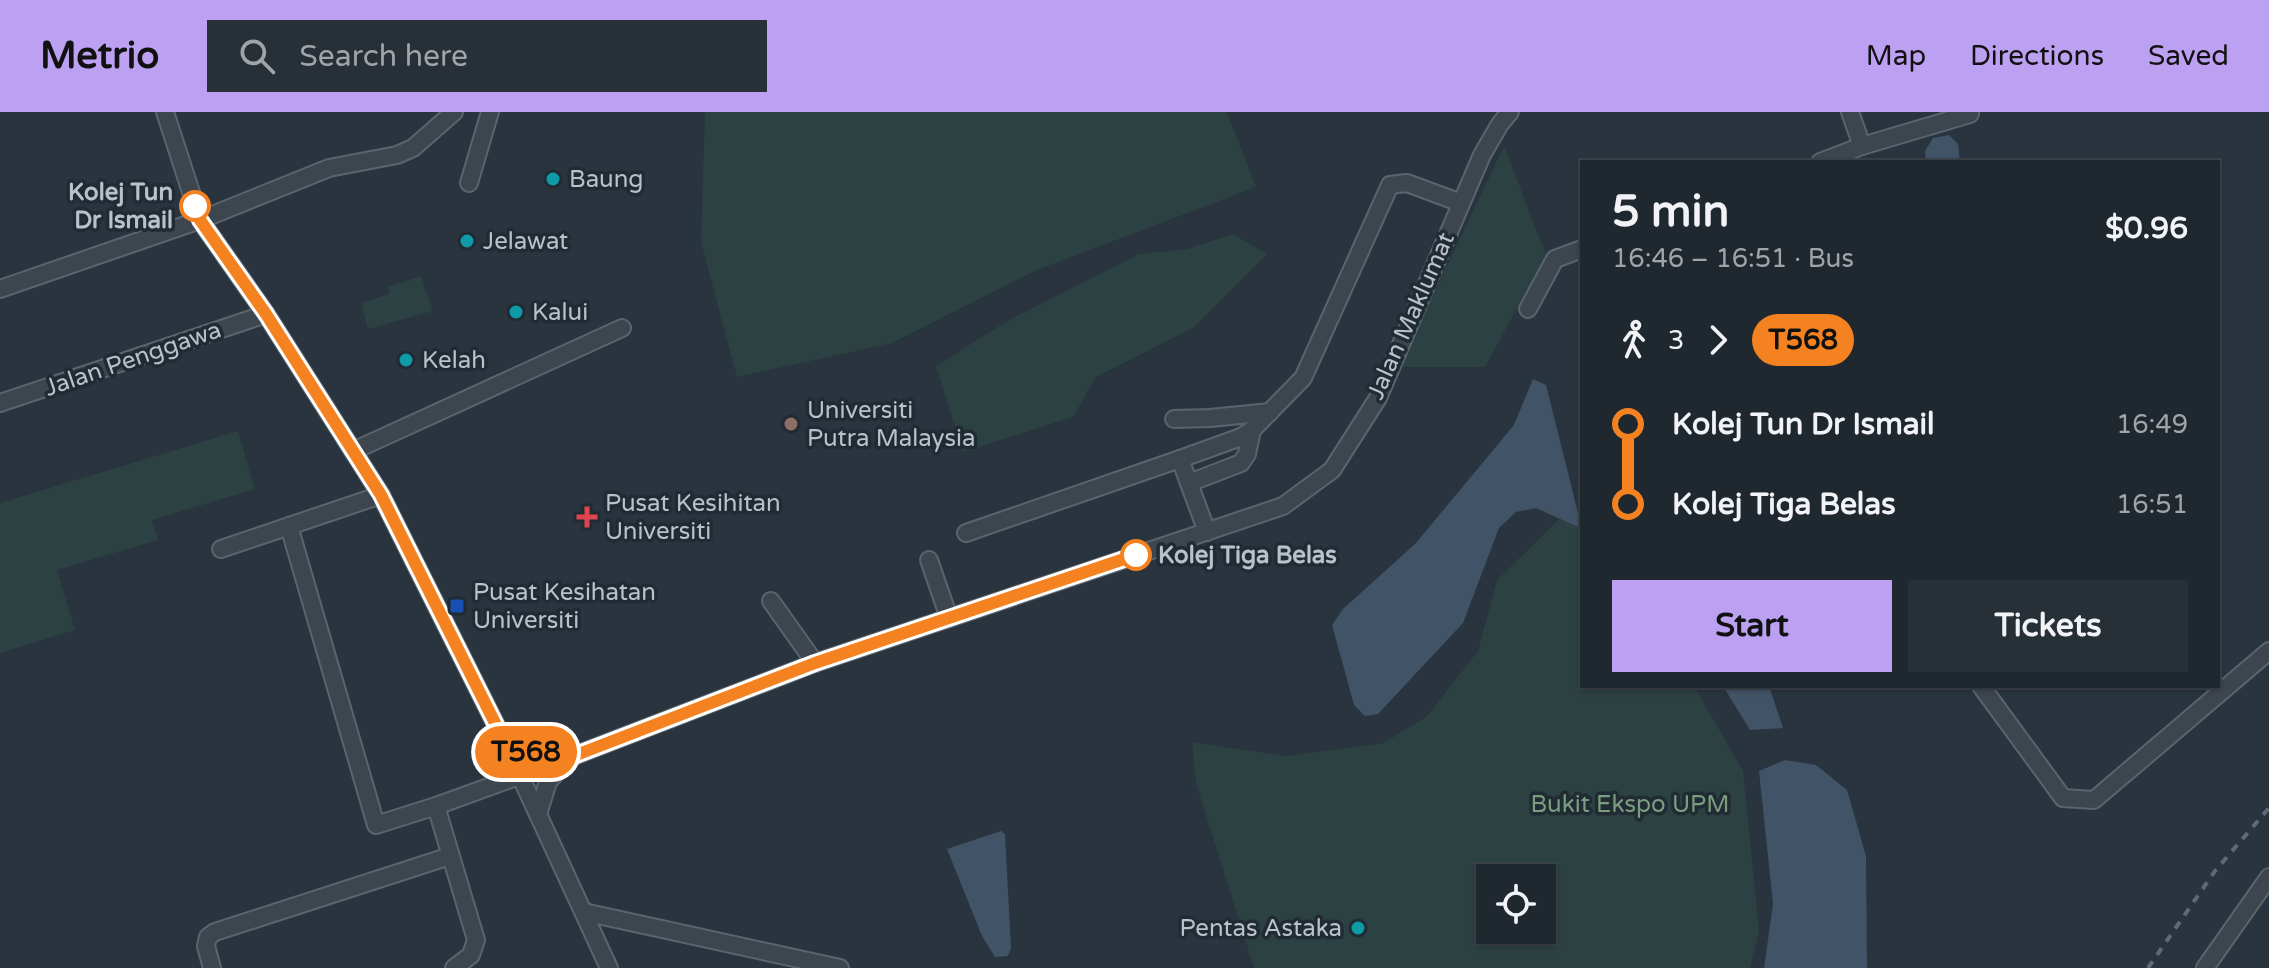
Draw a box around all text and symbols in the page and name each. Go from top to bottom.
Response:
search box [207,20,767,92]
text: Metrio [40,33,159,79]
icon: search [235,34,279,78]
text: Search here [299,38,468,75]
text: Map [1866,39,1926,73]
text: Directions [1970,39,2104,73]
text: Saved [2148,39,2229,73]
place label: Baung [569,165,643,194]
marker: Baung [544,170,562,188]
place label: Kolej Tun Dr Ismail [68,178,173,235]
text: 5 min [1612,186,1729,239]
marker: Kolej Tun Dr Ismail [180,191,210,221]
text: $0.96 [2105,210,2188,247]
place label: Jelawat [483,227,568,256]
street label: Jalan Maklumat [1361,228,1461,404]
marker: Jelawat [458,232,476,250]
text: 16:46 – 16:51 · Bus [1612,243,1854,274]
place label: Kalui [532,298,588,327]
marker: Kalui [507,303,525,321]
street label: Jalan Penggawa [41,315,225,403]
icon: walk [1612,318,1656,362]
icon: forward [1696,318,1740,362]
text: T568 [1768,323,1838,357]
text: 3 [1668,325,1684,356]
place label: Kelah [422,346,486,375]
marker: Kelah [397,351,415,369]
place label: Universiti Putra Malaysia [807,396,975,453]
text: Kolej Tun Dr Ismail [1672,406,1935,443]
text: 16:49 [2116,409,2188,440]
marker: Universiti Putra Malaysia [782,415,800,433]
text: Kolej Tiga Belas [1672,486,1896,523]
place label: Pusat Kesihitan Universiti [605,489,781,546]
text: 16:51 [2116,489,2188,520]
marker: Pusat Kesihitan Universiti [576,506,598,528]
marker: Kolej Tiga Belas [1121,540,1151,570]
place label: Kolej Tiga Belas [1158,541,1337,570]
place label: Pusat Kesihatan Universiti [473,578,656,635]
button: Start [1612,580,1892,672]
button: Tickets [1908,580,2188,672]
marker: Pusat Kesihatan Universiti [448,597,466,615]
line badge: T568 [470,726,582,778]
text: T568 [491,735,561,769]
park label: Bukit Ekspo UPM [1531,790,1729,819]
map controls [1476,864,1556,944]
button: locate [1476,864,1556,944]
place label: Pentas Astaka [1180,914,1342,943]
marker: Pentas Astaka [1349,919,1367,937]

